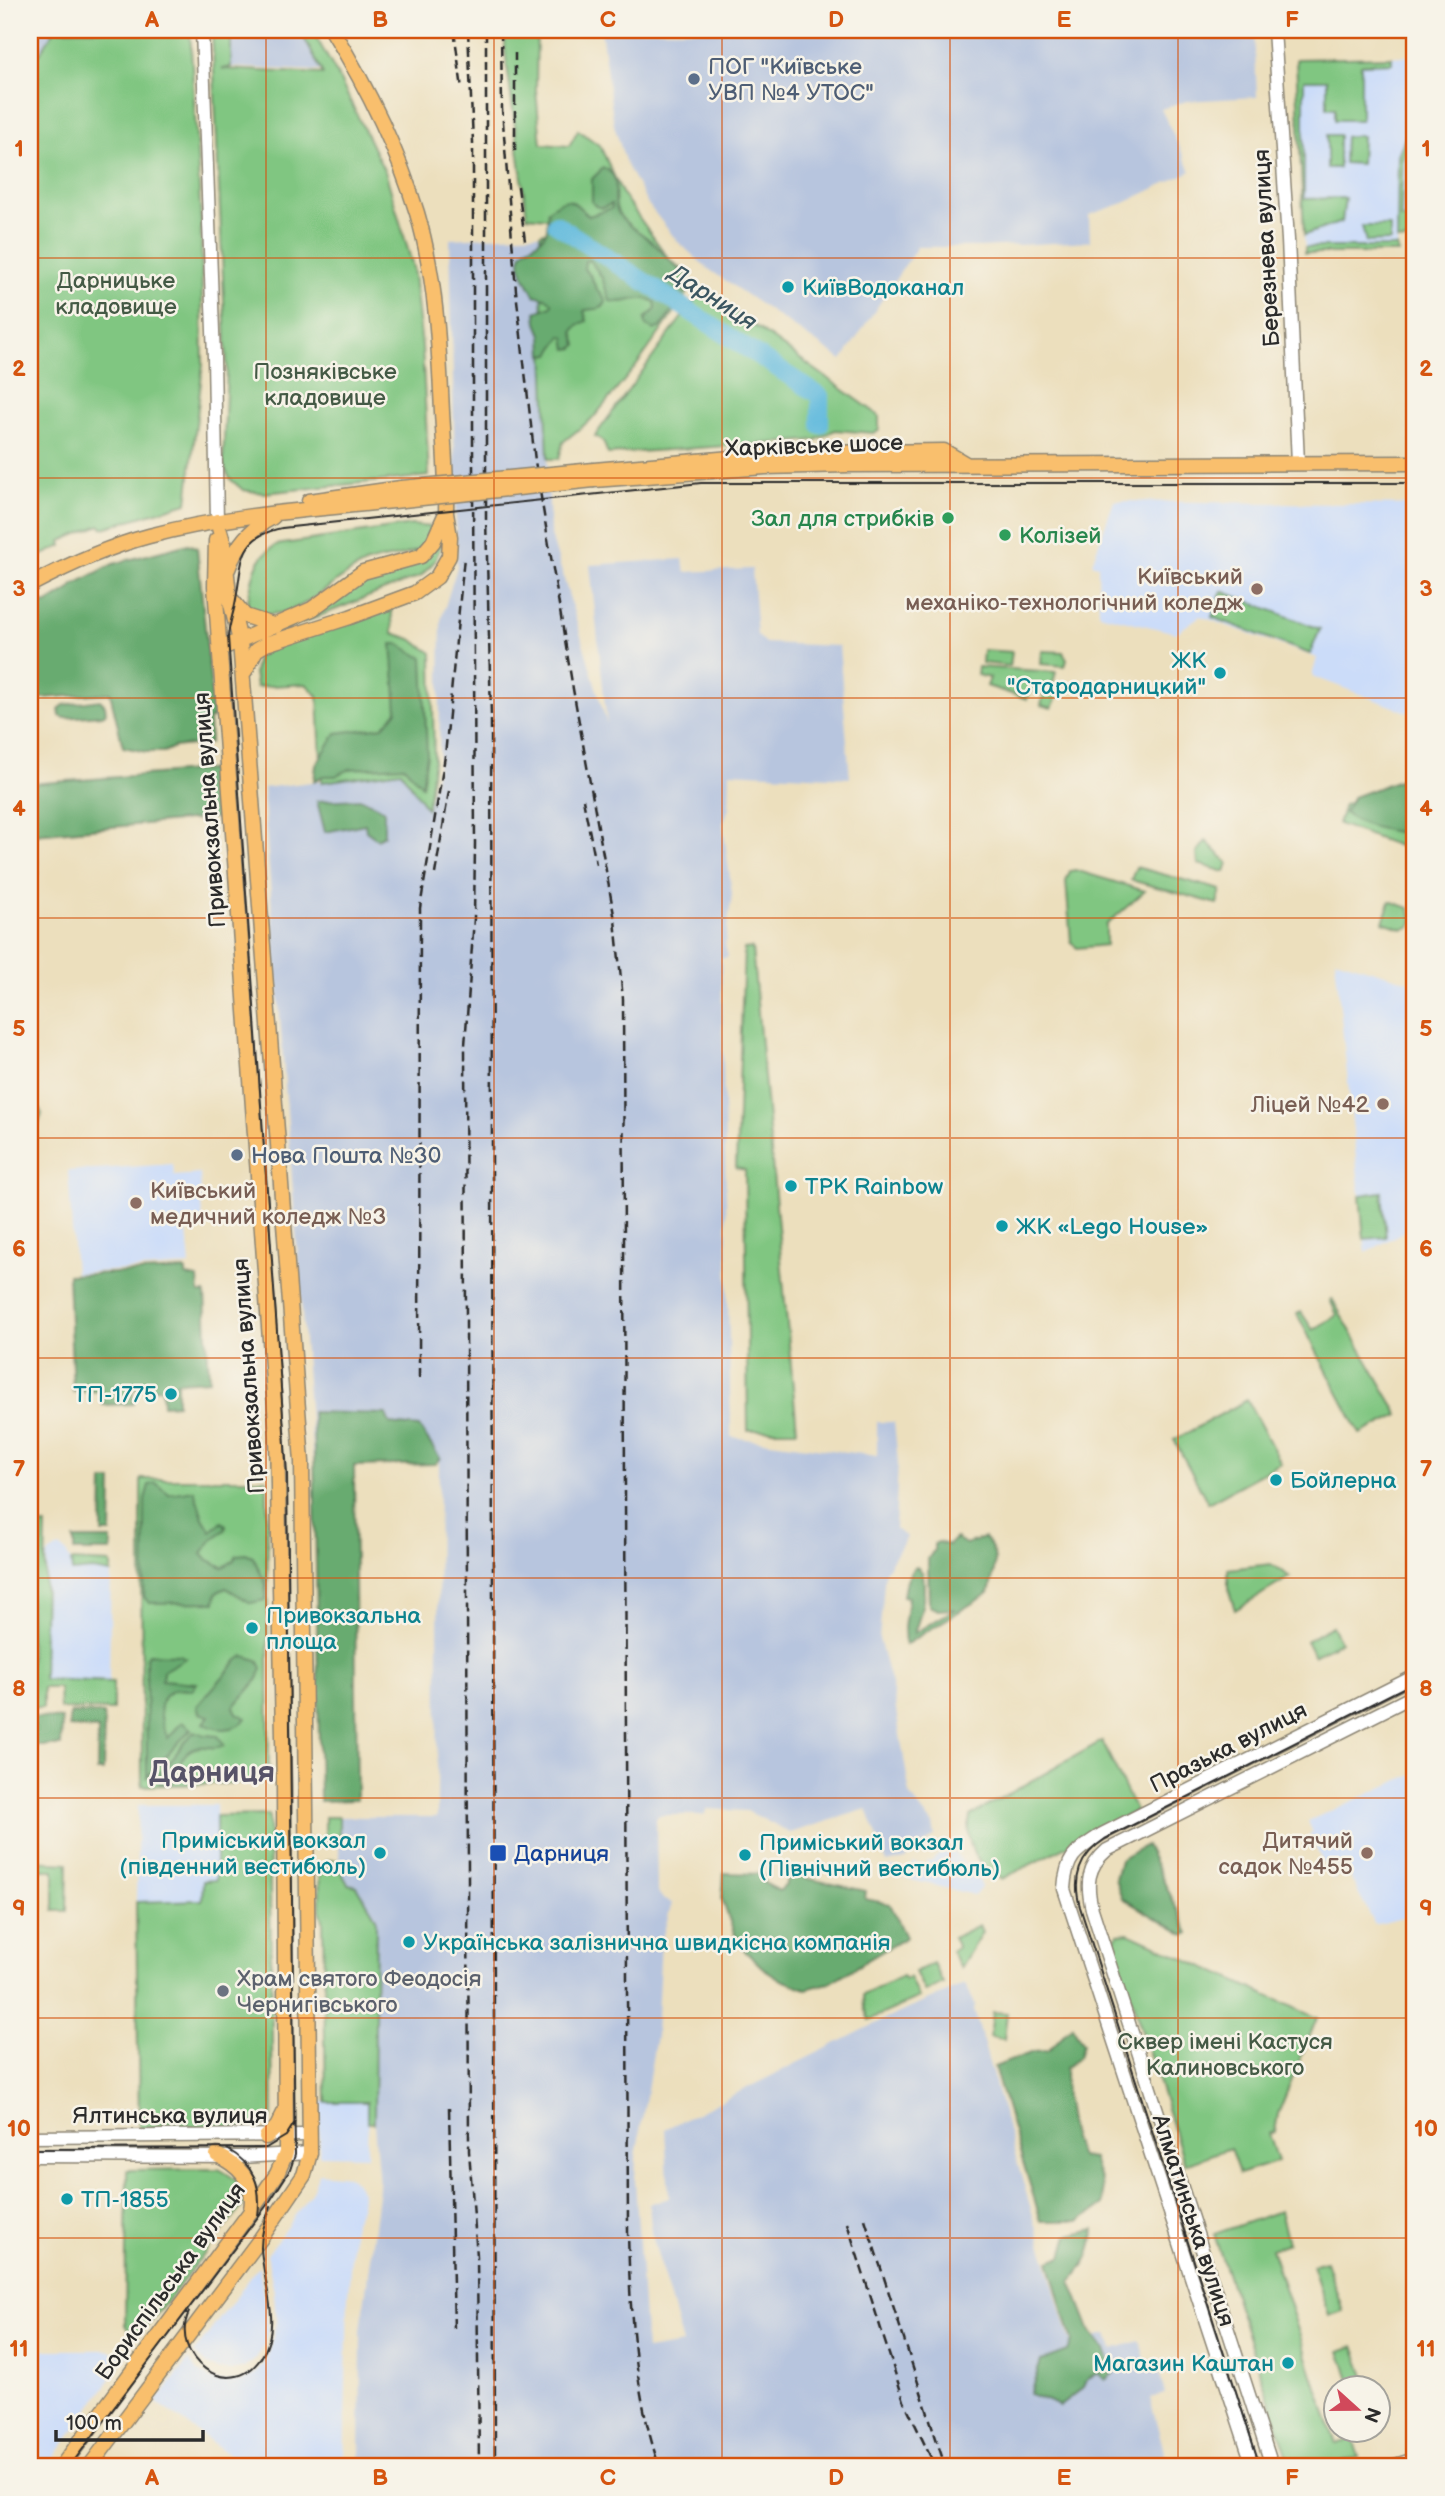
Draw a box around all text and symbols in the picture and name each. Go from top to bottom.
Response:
text: A [144,6,160,34]
text: B [372,6,388,34]
text: C [600,6,616,34]
text: D [828,6,844,34]
text: E [1057,6,1072,34]
text: F [1285,6,1299,34]
place label: ПОГ "Київське УВП №4 УТОС" [708,53,874,107]
marker: ПОГ "Київське УВП №4 УТОС" [686,71,702,87]
text: 1 [14,135,24,163]
text: 1 [1421,135,1431,163]
street label: Березнева вулиця [1248,148,1286,348]
water label: Дарниця [662,257,763,337]
park label: Дарницьке кладовище [55,267,177,321]
place label: КиївВодоканал [802,274,964,302]
marker: КиївВодоканал [780,279,796,295]
text: 2 [12,355,26,383]
text: 2 [1419,355,1433,383]
park label: Позняківське кладовище [253,358,397,412]
street label: Харківське шосе [725,429,904,463]
place label: Зал для стрибків [751,505,934,533]
marker: Зал для стрибків [940,510,956,526]
place label: Колізей [1019,522,1101,550]
marker: Колізей [997,527,1013,543]
place label: Київський механіко-технологічний коледж [905,563,1243,617]
text: 3 [12,575,26,603]
text: 3 [1419,575,1433,603]
marker: Київський механіко-технологічний коледж [1249,581,1265,597]
place label: ЖК "Стародарницкий" [1007,647,1206,701]
marker: ЖК "Стародарницкий" [1212,665,1228,681]
street label: Привокзальна вулиця [188,691,232,929]
text: 4 [12,795,26,823]
text: 4 [1419,795,1433,823]
text: 5 [12,1015,26,1043]
text: 5 [1419,1015,1433,1043]
place label: Ліцей №42 [1250,1091,1369,1119]
marker: Ліцей №42 [1375,1096,1391,1112]
place label: Нова Пошта №30 [251,1142,441,1170]
marker: Нова Пошта №30 [229,1147,245,1163]
place label: ТРК Rainbow [805,1173,944,1201]
place label: Київський медичний коледж №3 [150,1177,386,1231]
marker: ТРК Rainbow [783,1178,799,1194]
marker: Київський медичний коледж №3 [128,1195,144,1211]
place label: ЖК «Lego House» [1016,1213,1208,1241]
marker: ЖК «Lego House» [994,1218,1010,1234]
text: 6 [12,1235,26,1263]
text: 6 [1419,1235,1433,1263]
street label: Привокзальна вулиця [227,1257,271,1495]
place label: ТП-1775 [73,1381,157,1409]
marker: ТП-1775 [163,1386,179,1402]
text: 7 [13,1455,26,1483]
text: 7 [1420,1455,1433,1483]
place label: Бойлерна [1290,1467,1397,1495]
marker: Бойлерна [1268,1472,1284,1488]
place label: Привокзальна площа [266,1602,421,1656]
marker: Привокзальна площа [244,1620,260,1636]
text: 8 [12,1675,26,1703]
text: 8 [1419,1675,1433,1703]
street label: Празька вулиця [1145,1696,1312,1800]
district label: Дарниця [149,1755,275,1791]
place label: Приміський вокзал (південний вестибюль) [120,1827,366,1881]
place label: Дитячий садок №455 [1219,1827,1353,1881]
place label: Приміський вокзал (Північний вестибюль) [759,1829,1000,1883]
place label: Дарниця [514,1840,609,1868]
marker: Дарниця [488,1843,508,1863]
marker: Приміський вокзал (південний вестибюль) [372,1845,388,1861]
marker: Дитячий садок №455 [1359,1845,1375,1861]
marker: Приміський вокзал (Північний вестибюль) [737,1847,753,1863]
text: 9 [12,1895,26,1923]
text: 9 [1419,1895,1433,1923]
place label: Українська залізнична швидкісна компанія [423,1929,891,1957]
marker: Українська залізнична швидкісна компанія [401,1934,417,1950]
place label: Храм святого Феодосія Чернигівського [237,1965,482,2019]
marker: Храм святого Феодосія Чернигівського [215,1983,231,1999]
park label: Сквер імені Кастуся Калиновського [1117,2028,1333,2082]
street label: Ялтинська вулиця [73,2102,267,2130]
street label: Алматинська вулиця [1145,2110,1241,2330]
text: 10 [7,2115,31,2143]
text: 10 [1414,2115,1438,2143]
street label: Бориспільська вулиця [90,2177,252,2386]
place label: ТП-1855 [81,2186,169,2214]
marker: ТП-1855 [59,2191,75,2207]
text: 11 [9,2335,29,2363]
text: 11 [1416,2335,1436,2363]
place label: Магазин Каштан [1093,2350,1274,2378]
marker: Магазин Каштан [1280,2355,1296,2371]
north arrow [1322,2374,1392,2444]
scale bar [56,2398,203,2442]
text: N [1358,2404,1385,2425]
text: 100 m [66,2411,122,2436]
text: A [144,2464,160,2492]
text: B [372,2464,388,2492]
text: C [600,2464,616,2492]
text: D [828,2464,844,2492]
text: E [1057,2464,1072,2492]
text: F [1285,2464,1299,2492]

